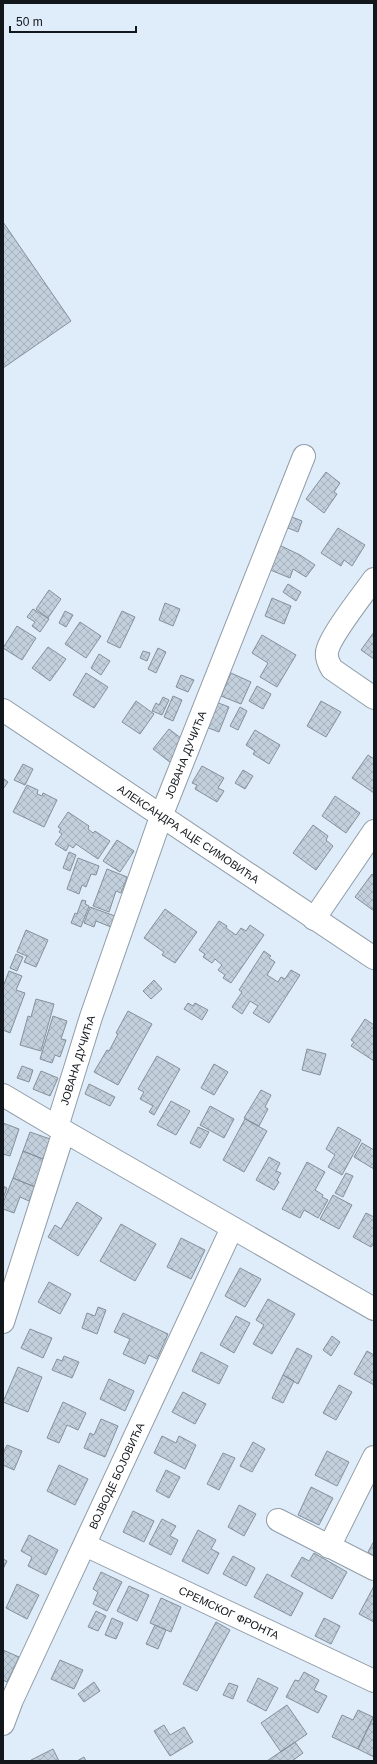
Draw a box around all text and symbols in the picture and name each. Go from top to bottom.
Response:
scale bar [10,8,136,34]
text: 50 m [16,15,43,29]
street label: ЈОВАНА ДУЧИЋА [163,708,209,800]
street label: АЛЕКСАНДРА АЦЕ СИМОВИЋА [115,782,262,886]
street label: ЈОВАНА ДУЧИЋА [58,1013,97,1106]
street label: ВОЈВОДЕ БОЈОВИЋА [87,1420,147,1531]
street label: СРЕМСКОГ ФРОНТА [177,1584,281,1642]

